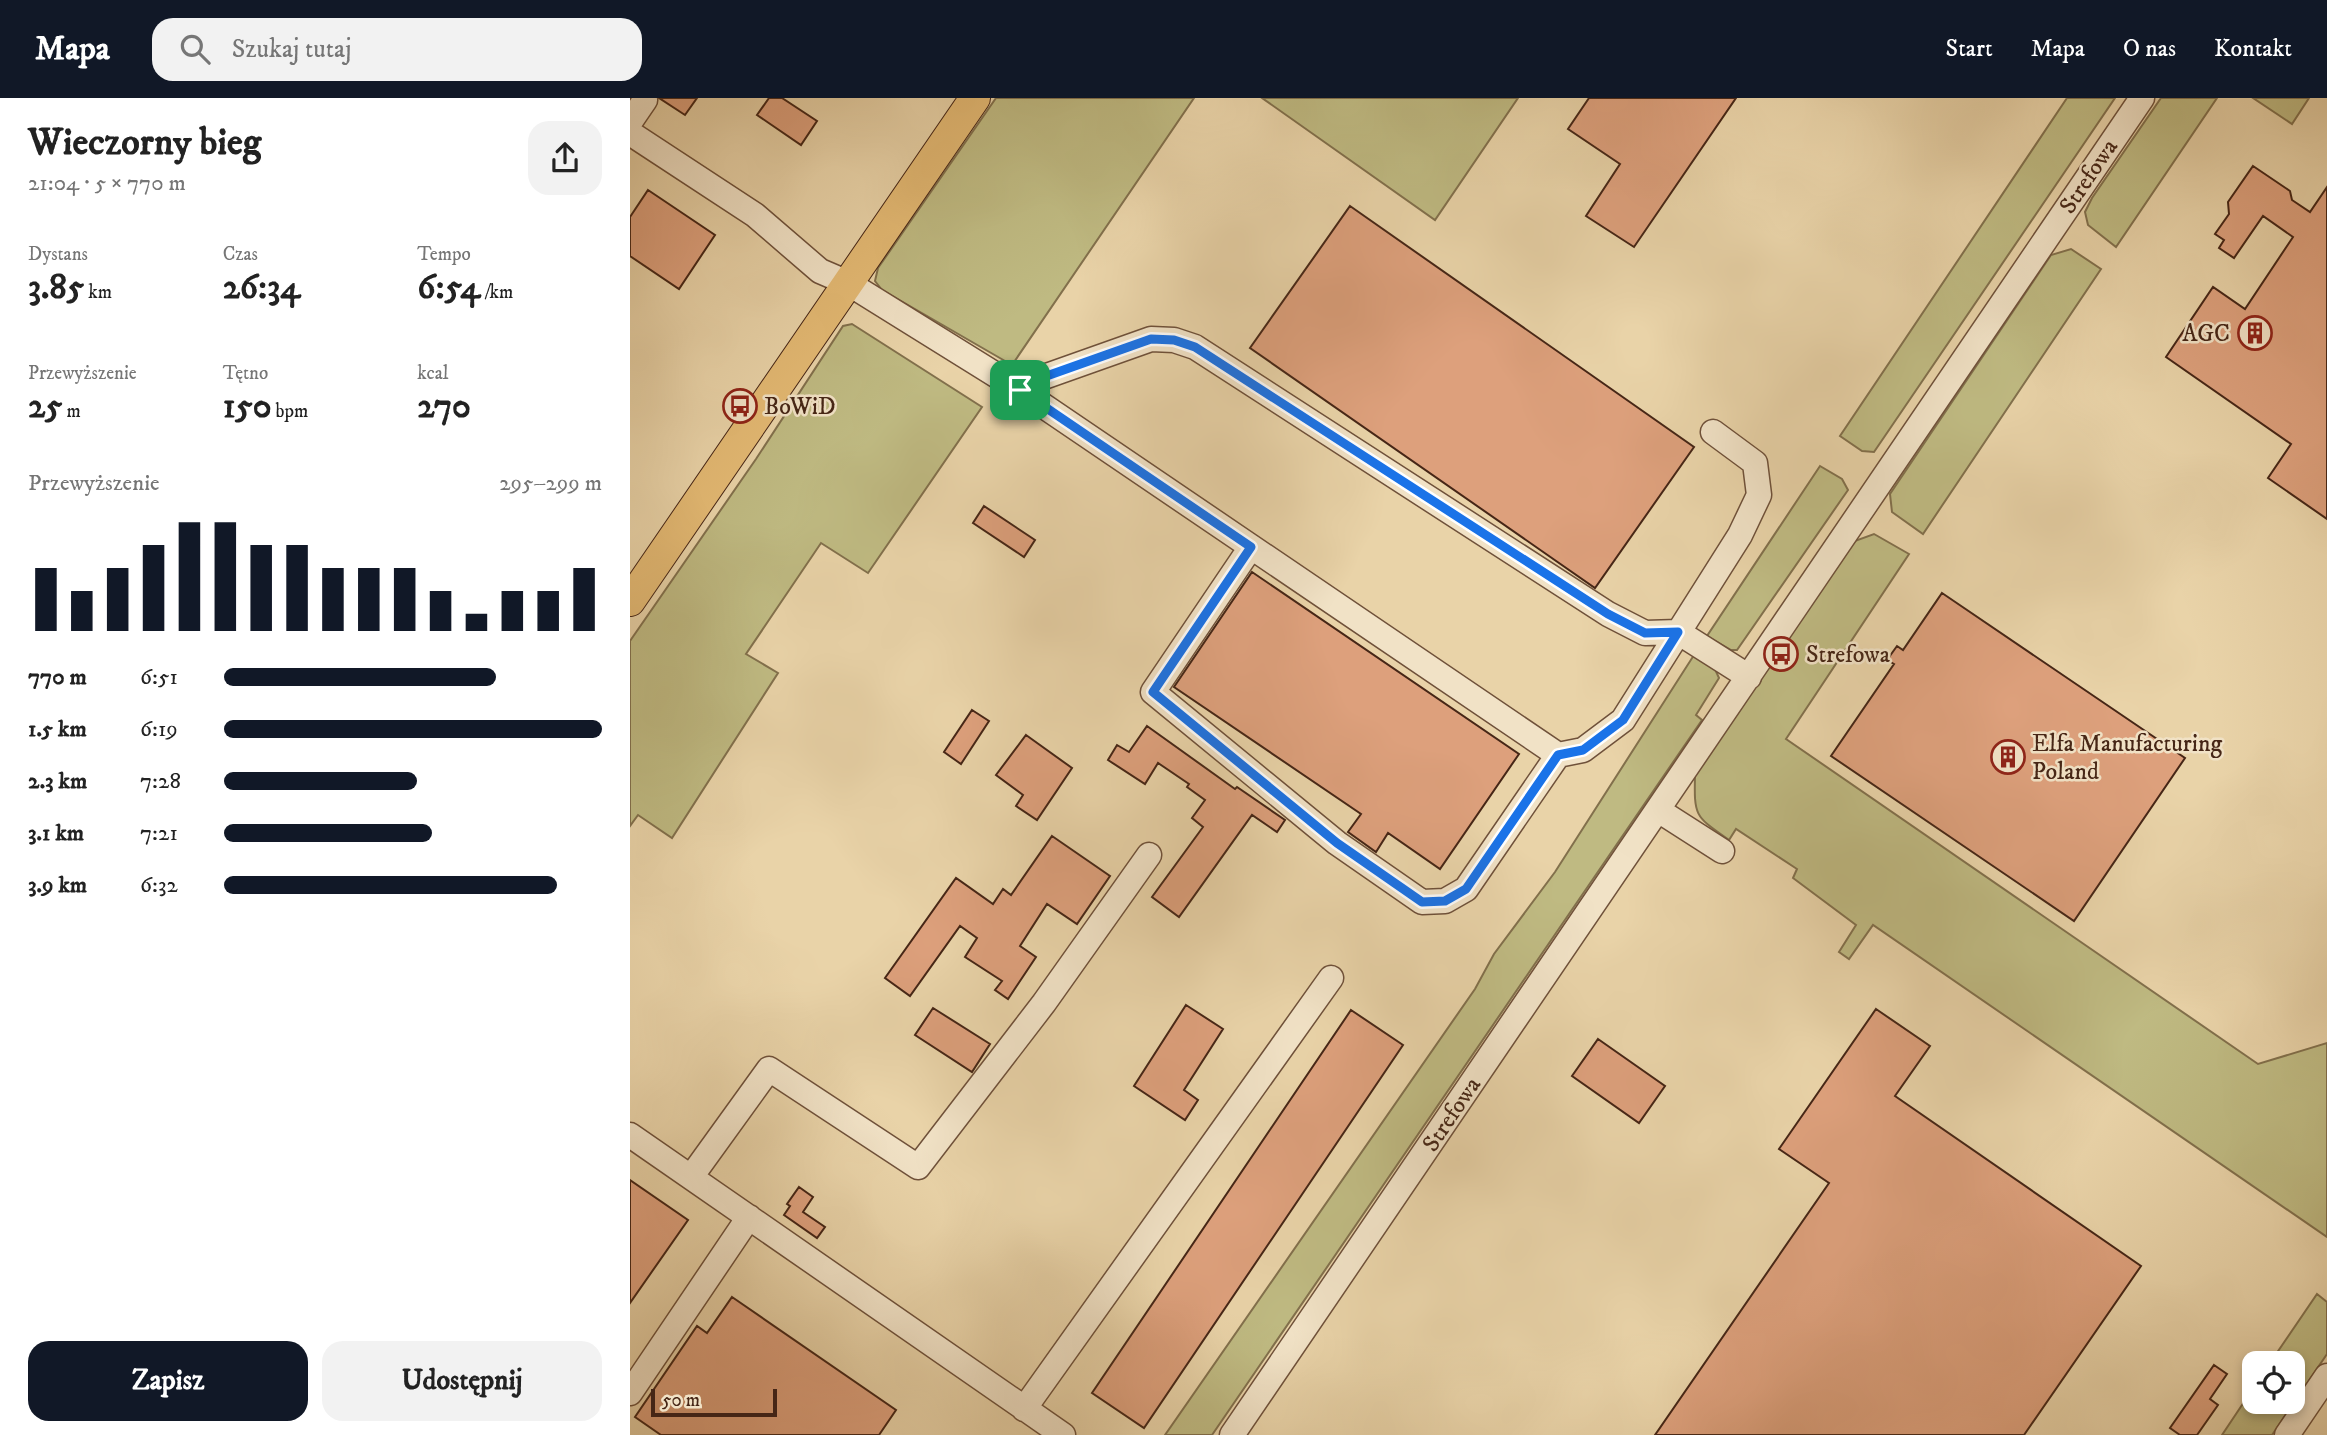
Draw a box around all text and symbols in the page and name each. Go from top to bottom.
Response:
search box [152,18,642,81]
text: Mapa [35,29,110,70]
icon: search [176,30,214,68]
text: Szukaj tutaj [232,33,351,66]
text: Start [1946,34,1993,64]
text: Mapa [2031,34,2085,64]
text: O nas [2123,34,2176,64]
text: Kontakt [2214,34,2292,64]
text: Wieczorny bieg [28,119,261,167]
button: share [528,121,602,195]
street label: Strefowa [2053,133,2125,220]
text: 21:04 · 5 × 770 m [28,169,186,198]
text: Dystans [28,243,88,266]
text: Czas [223,243,258,266]
text: Tempo [417,243,471,266]
text: 3.85 [28,266,84,310]
text: 26:34 [223,266,300,310]
text: 6:54 [417,266,480,310]
text: km [84,281,112,304]
text: /km [480,281,513,304]
building icon: AGC [2236,314,2274,352]
place label: AGC [2182,319,2230,349]
pin [990,360,1050,420]
text: Przewyższenie [28,362,137,385]
text: Tętno [223,362,268,385]
text: kcal [417,362,449,385]
icon: arrive [1001,371,1039,409]
text: 25 [28,385,62,429]
text: 150 [223,385,272,429]
text: 270 [417,385,471,429]
bus stop icon: BoWiD [721,387,759,425]
place label: BoWiD [764,392,836,422]
text: m [62,400,81,423]
text: bpm [272,400,308,423]
text: Przewyższenie [28,469,160,498]
text: 295–299 m [499,469,602,498]
bus stop icon: Strefowa [1762,635,1800,673]
place label: Strefowa [1806,640,1891,670]
text: 770 m [28,663,87,692]
text: 6:51 [140,663,178,692]
text: 1.5 km [28,715,87,744]
text: 6:19 [140,715,178,744]
place label: Elfa Manufacturing Poland [2032,729,2222,787]
building icon: Elfa Manufacturing Poland [1989,738,2027,776]
text: 2.3 km [28,767,87,796]
text: 7:28 [140,767,181,796]
text: 3.1 km [28,819,84,848]
text: 7:21 [140,819,178,848]
text: 3.9 km [28,871,87,900]
text: 6:32 [140,871,178,900]
street label: Strefowa [1416,1071,1488,1158]
button: Zapisz [28,1341,308,1421]
button: Udostępnij [322,1341,602,1421]
map controls [2242,1351,2305,1414]
button: locate [2242,1351,2305,1414]
scale bar [651,1386,777,1418]
text: 50 m [662,1389,700,1412]

